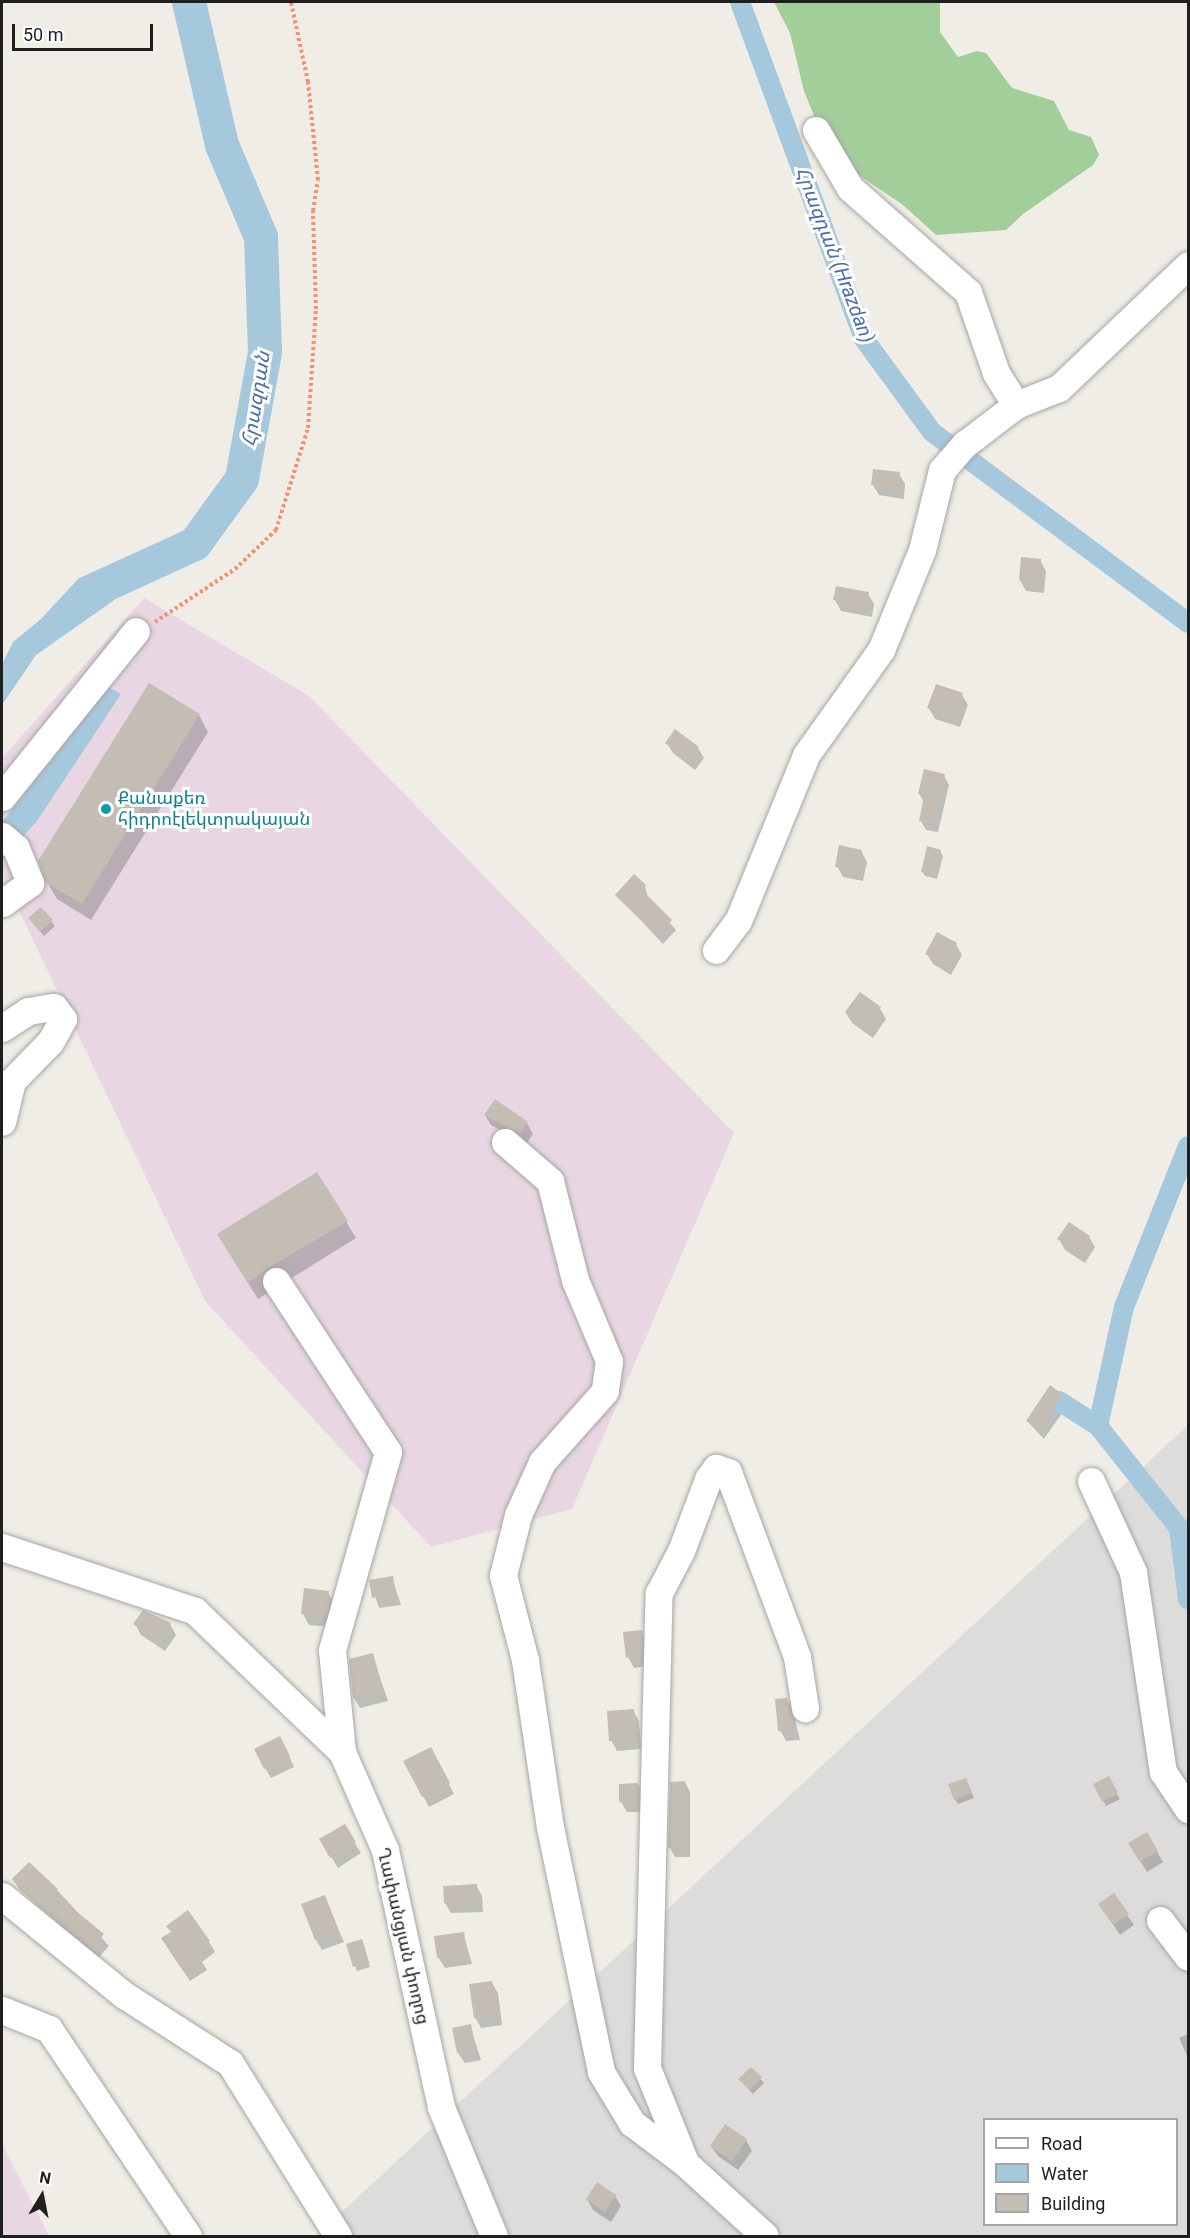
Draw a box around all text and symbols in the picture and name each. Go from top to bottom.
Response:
scale bar [15,12,156,50]
text: 50 m [23,24,63,45]
water label: Հրազդան (Hrazdan) [790,164,880,346]
water label: Հրազդան [237,350,275,448]
place label: Քանաքեռ հիդրոէլեկտրակայան [118,788,310,830]
marker: Քանաքեռ հիդրոէլեկտրակայան [99,802,113,816]
street label: Ղափանցյան փողոց [372,1845,434,2027]
legend [983,2118,1178,2226]
text: Road [1041,2133,1082,2154]
text: Water [1041,2163,1088,2184]
north arrow [12,2166,72,2226]
text: N [38,2167,52,2188]
text: Building [1041,2193,1105,2214]

